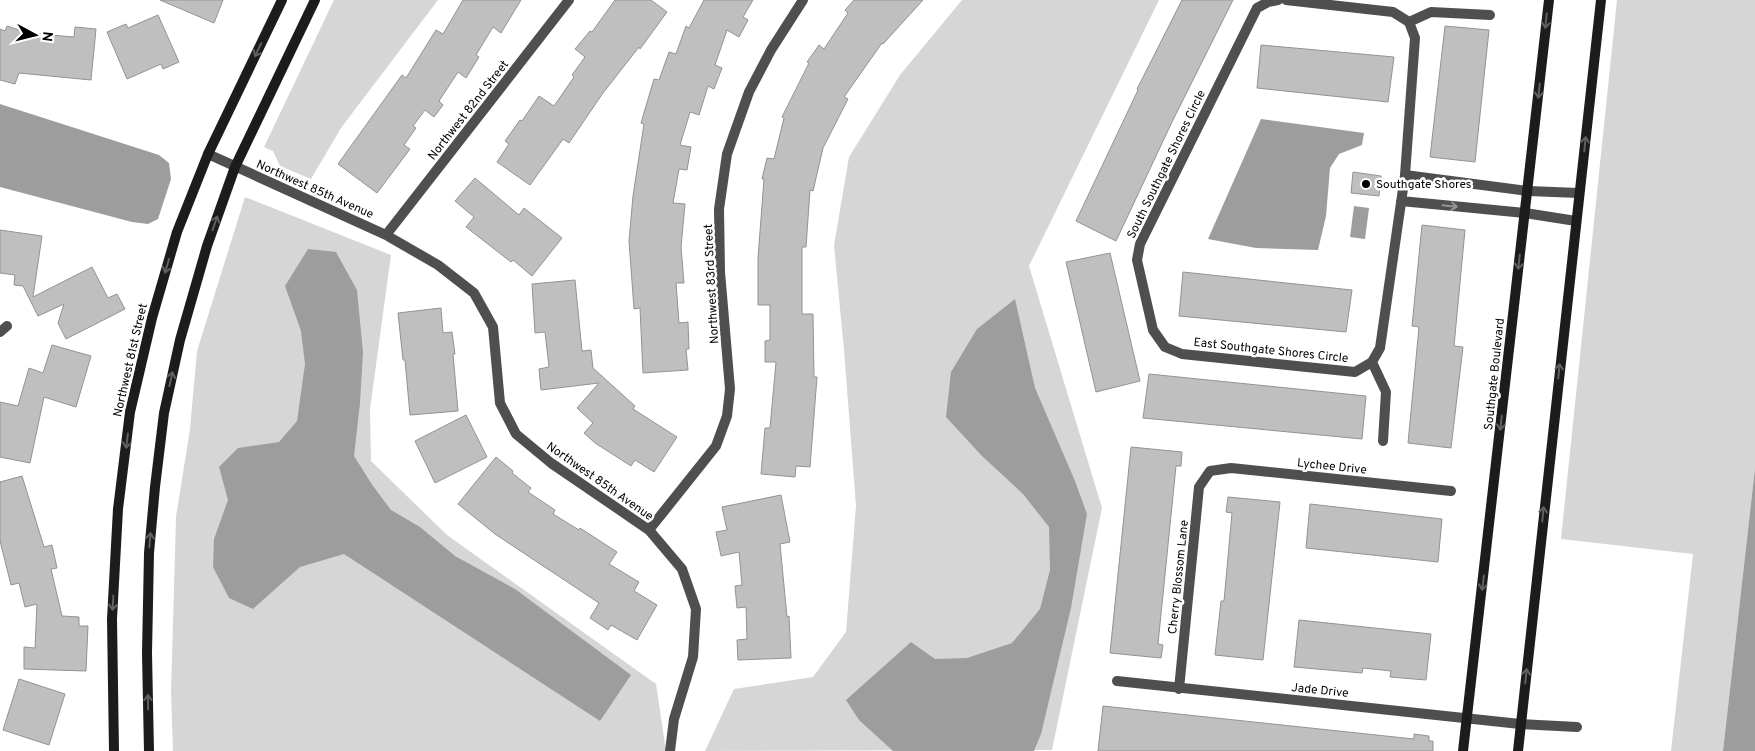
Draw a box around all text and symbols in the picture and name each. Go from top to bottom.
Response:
north arrow [10,10,60,60]
one-way arrow [1541,13,1551,29]
text: N [37,30,55,42]
one-way arrow [253,43,263,58]
street label: Northwest 82nd Street [425,57,513,164]
one-way arrow [1534,83,1543,99]
street label: South Southgate Shores Circle [1124,88,1210,241]
one-way arrow [1580,136,1590,152]
street label: Northwest 85th Avenue [253,157,376,223]
place label: Southgate Shores [1376,177,1471,193]
marker: Southgate Shores [1360,178,1372,190]
one-way arrow [1442,201,1458,211]
one-way arrow [211,215,220,231]
street label: Northwest 83rd Street [701,224,723,344]
one-way arrow [1514,254,1524,270]
one-way arrow [162,257,171,273]
street label: Northwest 81st Street [110,302,152,419]
street label: Southgate Boulevard [1481,317,1509,431]
street label: East Southgate Shores Circle [1193,335,1349,367]
one-way arrow [1554,363,1564,379]
one-way arrow [167,371,176,387]
one-way arrow [1496,415,1506,431]
one-way arrow [122,432,132,448]
street label: Northwest 85th Avenue [543,439,656,525]
street label: Lychee Drive [1296,455,1367,479]
one-way arrow [1538,507,1548,523]
street label: Cherry Blossom Lane [1165,519,1193,635]
one-way arrow [145,532,155,548]
one-way arrow [1478,574,1488,590]
one-way arrow [108,594,118,610]
one-way arrow [1521,668,1531,684]
street label: Jade Drive [1290,680,1349,702]
one-way arrow [143,695,153,711]

